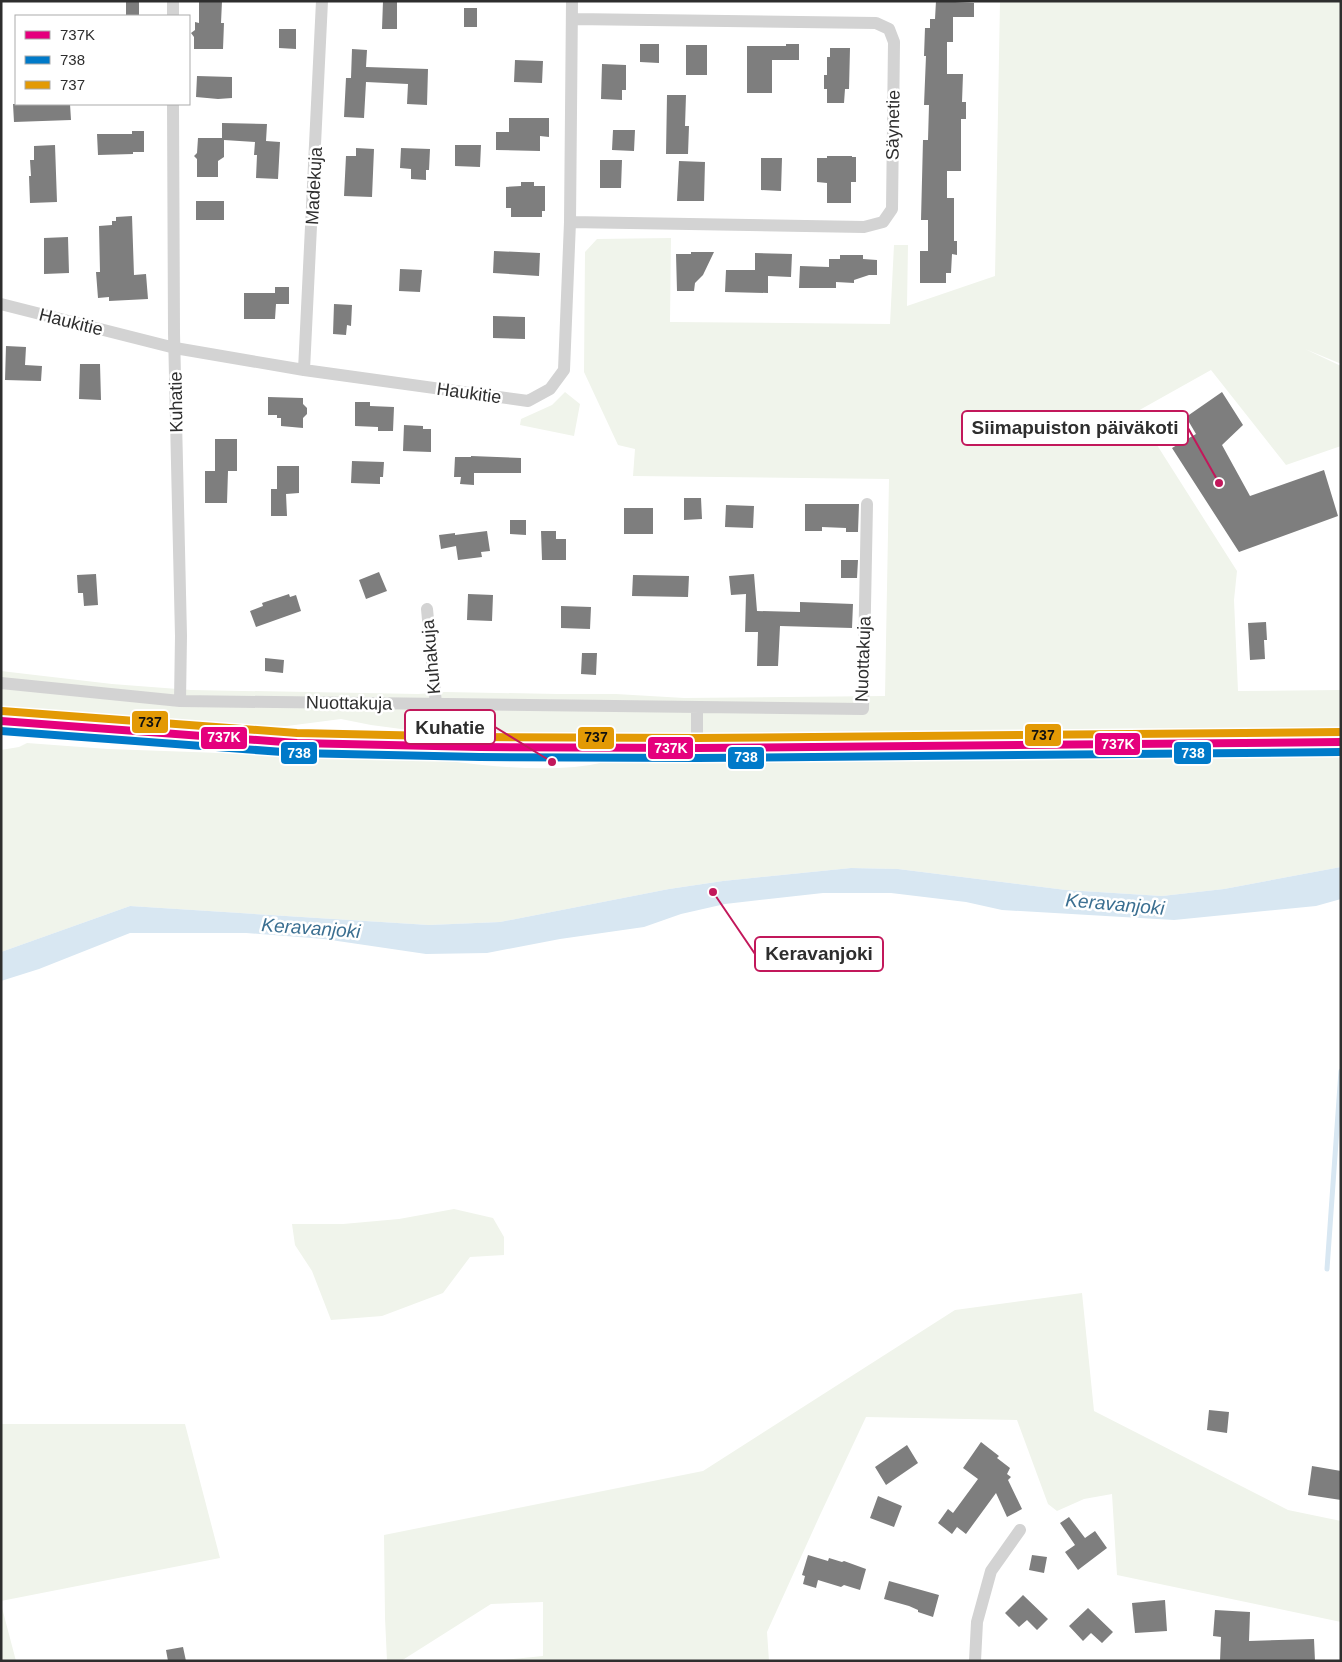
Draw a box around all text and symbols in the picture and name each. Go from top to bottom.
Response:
legend [15,15,190,105]
text: 737K [60,26,95,43]
text: 738 [60,51,85,68]
text: 737 [60,76,85,93]
street label: Säynetie [882,90,904,160]
street label: Madekuja [302,146,326,225]
street label: Haukitie [37,304,105,340]
street label: Kuhatie [165,371,187,433]
street label: Haukitie [435,379,503,407]
callout: Siimapuiston päiväkoti [962,411,1188,445]
text: Siimapuiston päiväkoti [972,417,1178,438]
street label: Nuottakuja [852,615,875,702]
street label: Kuhakuja [418,618,444,695]
street label: Nuottakuja [306,692,393,714]
line badge: 737 [131,710,169,734]
callout: Kuhatie [405,710,495,744]
text: 737 [138,714,162,730]
text: Kuhatie [415,717,485,738]
line badge: 737 [1024,723,1062,747]
line badge: 737K [200,726,248,750]
line badge: 737 [577,726,615,750]
text: 737 [1031,727,1055,743]
text: 737K [207,729,241,745]
text: 737 [584,729,608,745]
line badge: 737K [1094,732,1141,756]
line badge: 737K [647,736,694,760]
text: 737K [1101,736,1135,752]
text: 737K [654,740,688,756]
line badge: 738 [280,741,318,765]
line badge: 738 [1173,741,1212,765]
text: 738 [287,745,311,761]
text: 738 [1181,745,1205,761]
line badge: 738 [727,746,765,770]
text: 738 [734,749,758,765]
water label: Keravanjoki [1065,889,1166,919]
water label: Keravanjoki [261,914,362,942]
callout: Keravanjoki [755,937,883,971]
text: Keravanjoki [765,943,873,964]

